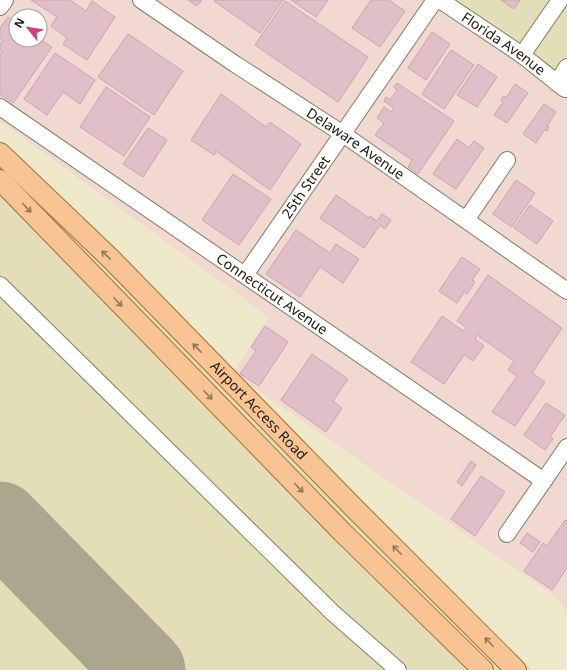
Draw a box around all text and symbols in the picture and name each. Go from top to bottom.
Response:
street label: Florida Avenue [458,7,550,79]
north arrow [8,8,48,48]
text: N [10,15,28,30]
street label: Delaware Avenue [303,103,409,183]
street label: 25th Street [277,151,334,222]
one-way arrow [22,203,32,213]
street label: Connecticut Avenue [213,249,332,339]
one-way arrow [101,250,111,260]
one-way arrow [113,297,123,307]
one-way arrow [193,343,202,353]
street label: Airport Access Road [207,356,312,464]
one-way arrow [203,390,213,400]
one-way arrow [294,483,304,493]
one-way arrow [392,546,402,555]
one-way arrow [484,637,494,647]

